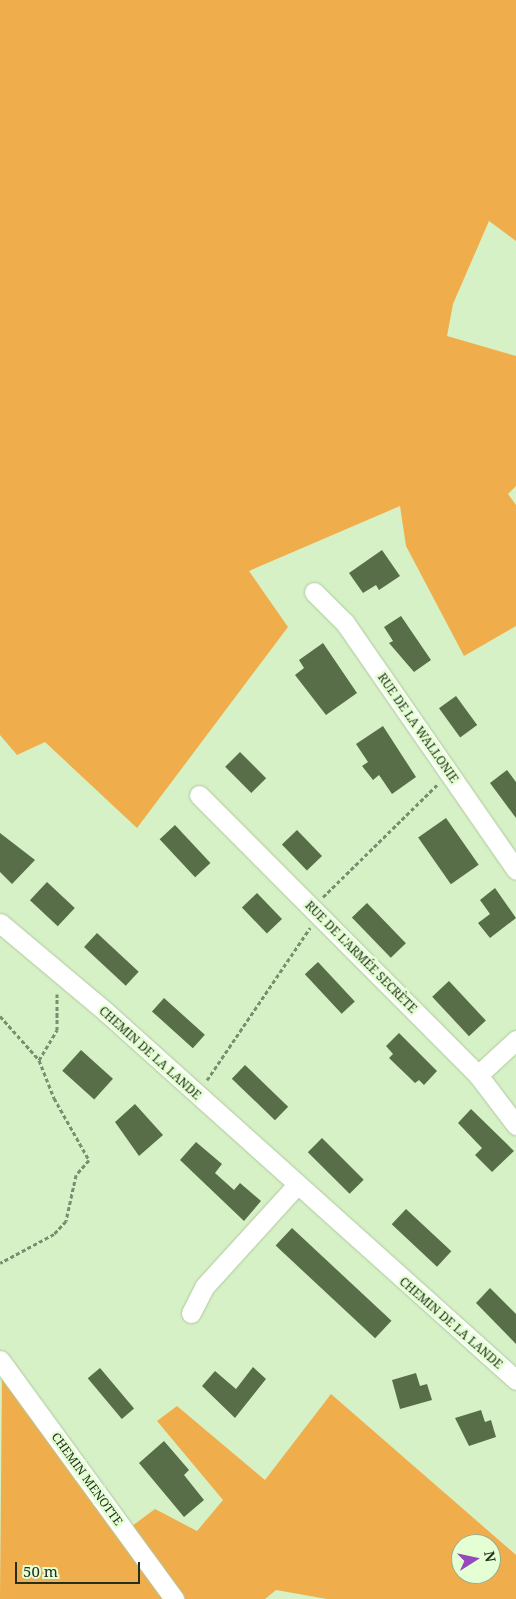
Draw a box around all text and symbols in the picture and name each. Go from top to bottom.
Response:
street label: RUE DE LA WALLONIE [375,670,461,786]
street label: RUE DE L'ARMÉE SECRÈTE [302,898,420,1016]
street label: CHEMIN DE LA LANDE [96,1003,204,1103]
street label: CHEMIN DE LA LANDE [396,1274,506,1372]
street label: CHEMIN MENOTTE [49,1430,125,1528]
north arrow [451,1534,501,1584]
text: N [480,1549,501,1564]
scale bar [18,1552,142,1584]
text: 50 m [23,1561,58,1581]

